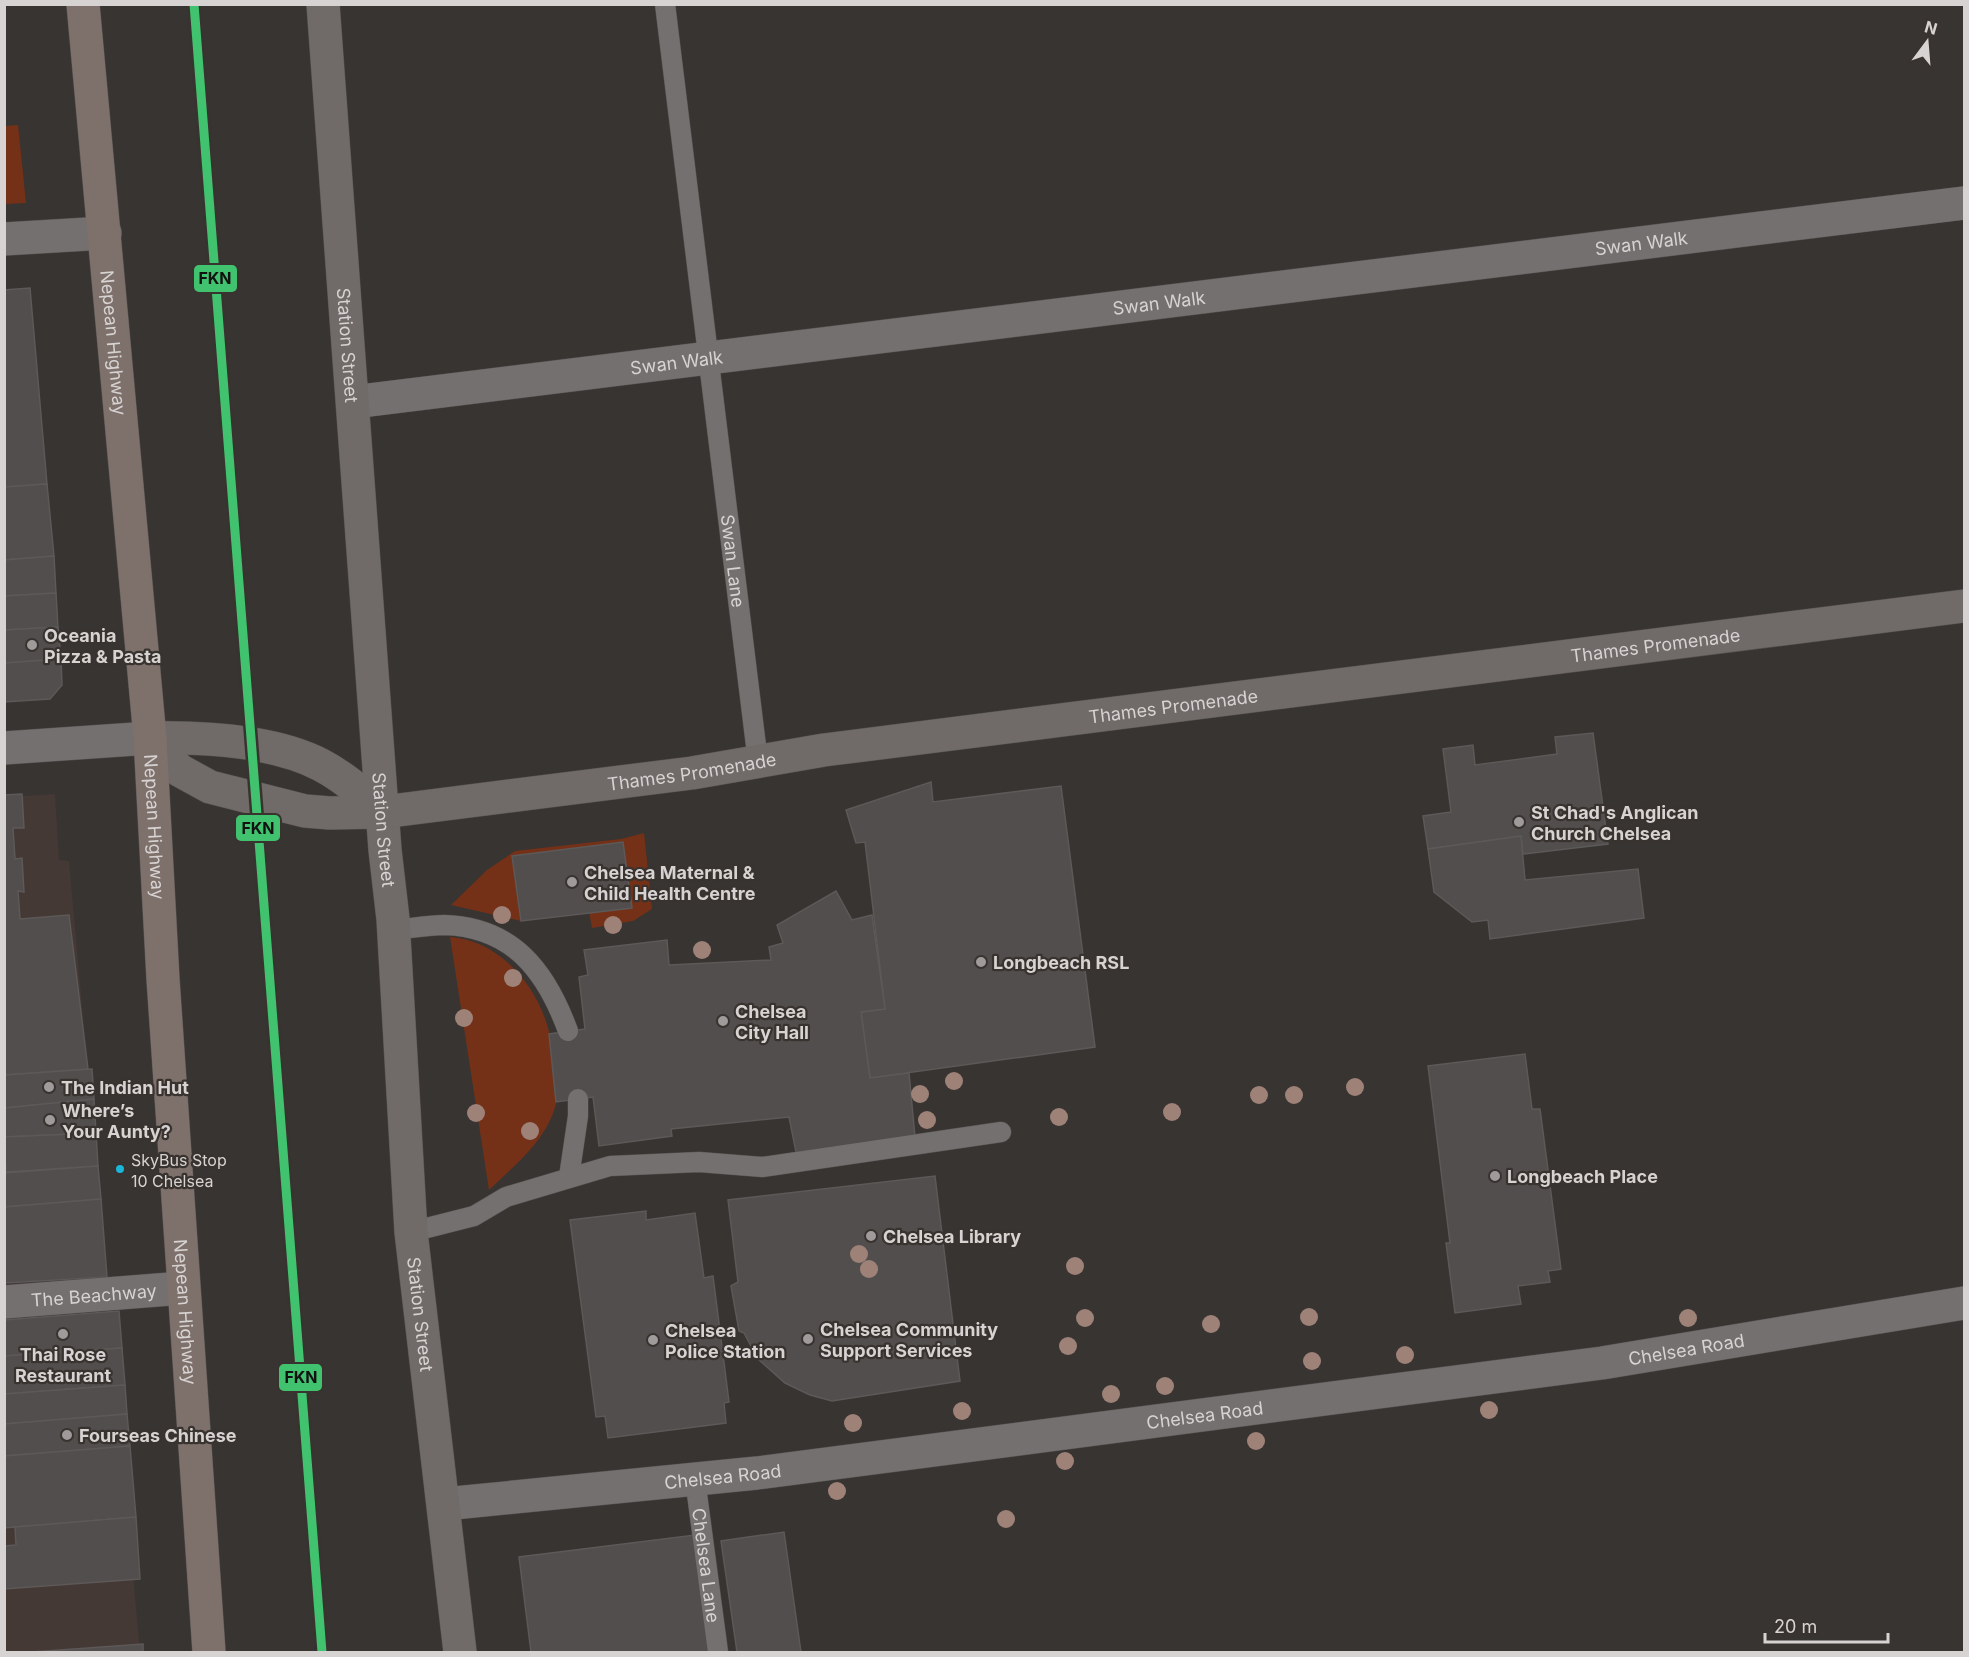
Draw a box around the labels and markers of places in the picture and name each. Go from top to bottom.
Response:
place label: Oceania Pizza & Pasta [44,625,161,667]
marker: Oceania Pizza & Pasta [25,638,39,652]
place label: St Chad's Anglican Church Chelsea [1531,802,1698,844]
marker: St Chad's Anglican Church Chelsea [1512,815,1526,829]
place label: Chelsea Maternal & Child Health Centre [584,862,756,904]
marker: Chelsea Maternal & Child Health Centre [565,875,579,889]
place label: Longbeach RSL [993,952,1129,973]
marker: Longbeach RSL [974,955,988,969]
place label: Chelsea City Hall [735,1001,809,1043]
marker: Chelsea City Hall [716,1014,730,1028]
place label: The Indian Hut [61,1077,189,1098]
marker: The Indian Hut [42,1080,56,1094]
place label: Where’s Your Aunty? [62,1100,171,1142]
marker: Where’s Your Aunty? [43,1113,57,1127]
place label: SkyBus Stop 10 Chelsea [131,1150,227,1191]
marker: SkyBus Stop 10 Chelsea [114,1163,126,1175]
place label: Longbeach Place [1507,1166,1658,1187]
marker: Longbeach Place [1488,1169,1502,1183]
place label: Chelsea Library [883,1226,1021,1247]
marker: Chelsea Library [864,1229,878,1243]
place label: Chelsea Community Support Services [820,1319,998,1361]
place label: Chelsea Police Station [665,1320,786,1362]
marker: Thai Rose Restaurant [56,1327,70,1341]
marker: Chelsea Community Support Services [801,1332,815,1346]
marker: Chelsea Police Station [646,1333,660,1347]
place label: Thai Rose Restaurant [15,1344,111,1386]
place label: Fourseas Chinese [79,1425,237,1446]
marker: Fourseas Chinese [60,1428,74,1442]

